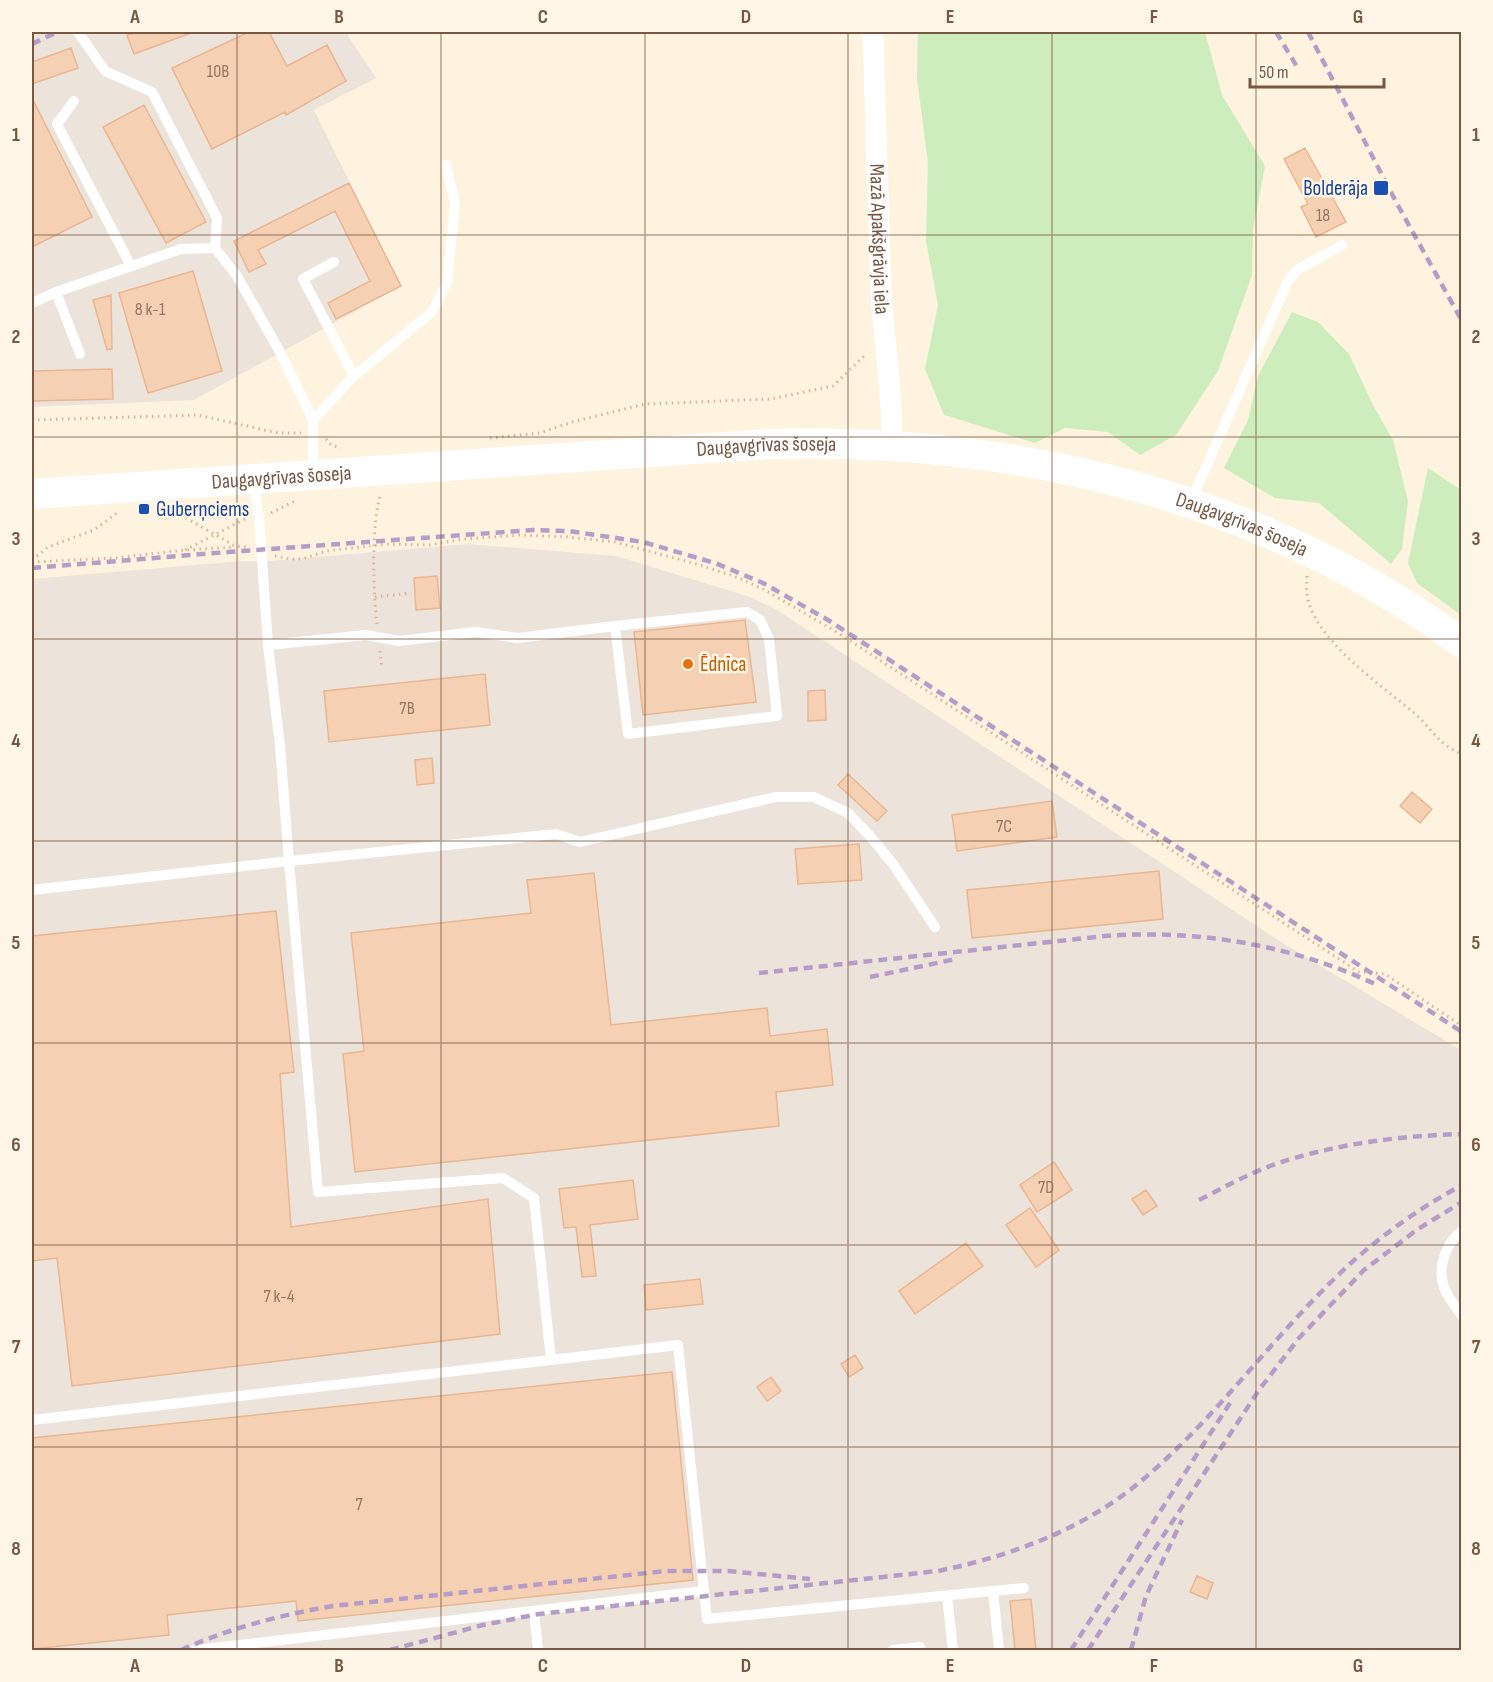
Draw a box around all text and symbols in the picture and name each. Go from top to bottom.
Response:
text: A [129,5,140,29]
text: B [334,5,344,29]
text: C [538,5,548,29]
text: D [741,5,751,29]
text: E [946,5,954,29]
text: F [1150,5,1158,29]
text: G [1353,5,1363,29]
scale bar [1250,51,1384,89]
house number: 10B [207,61,229,82]
text: 50 m [1259,62,1289,83]
text: 1 [12,123,20,147]
text: 1 [1472,123,1480,147]
street label: Mazā Apakšgrāvja iela [865,163,895,315]
place label: Bolderāja [1303,176,1368,201]
marker: Bolderāja [1372,179,1390,197]
house number: 18 [1316,205,1330,226]
house number: 8 k-1 [135,299,166,320]
text: 2 [12,325,20,349]
text: 2 [1472,325,1480,349]
street label: Daugavgrīvas šoseja [696,431,837,461]
street label: Daugavgrīvas šoseja [211,460,352,494]
street label: Daugavgrīvas šoseja [1173,487,1312,562]
place label: Guberņciems [156,497,249,522]
marker: Guberņciems [137,502,151,516]
text: 3 [12,527,21,551]
text: 3 [1472,527,1481,551]
place label: Ēdnīca [700,652,746,677]
marker: Ēdnīca [681,657,695,671]
house number: 7B [399,698,415,719]
text: 4 [11,729,21,753]
text: 4 [1471,729,1481,753]
house number: 7C [996,816,1012,837]
text: 5 [12,931,21,955]
text: 5 [1472,931,1481,955]
text: 6 [11,1133,21,1157]
text: 6 [1471,1133,1481,1157]
house number: 7D [1038,1177,1054,1198]
house number: 7 k-4 [263,1286,295,1307]
text: 7 [12,1335,21,1359]
text: 7 [1472,1335,1481,1359]
house number: 7 [355,1494,363,1515]
text: 8 [11,1537,21,1561]
text: 8 [1471,1537,1481,1561]
text: A [129,1654,140,1678]
text: B [334,1654,344,1678]
text: C [538,1654,548,1678]
text: D [741,1654,751,1678]
text: E [946,1654,954,1678]
text: F [1150,1654,1158,1678]
text: G [1353,1654,1363,1678]

